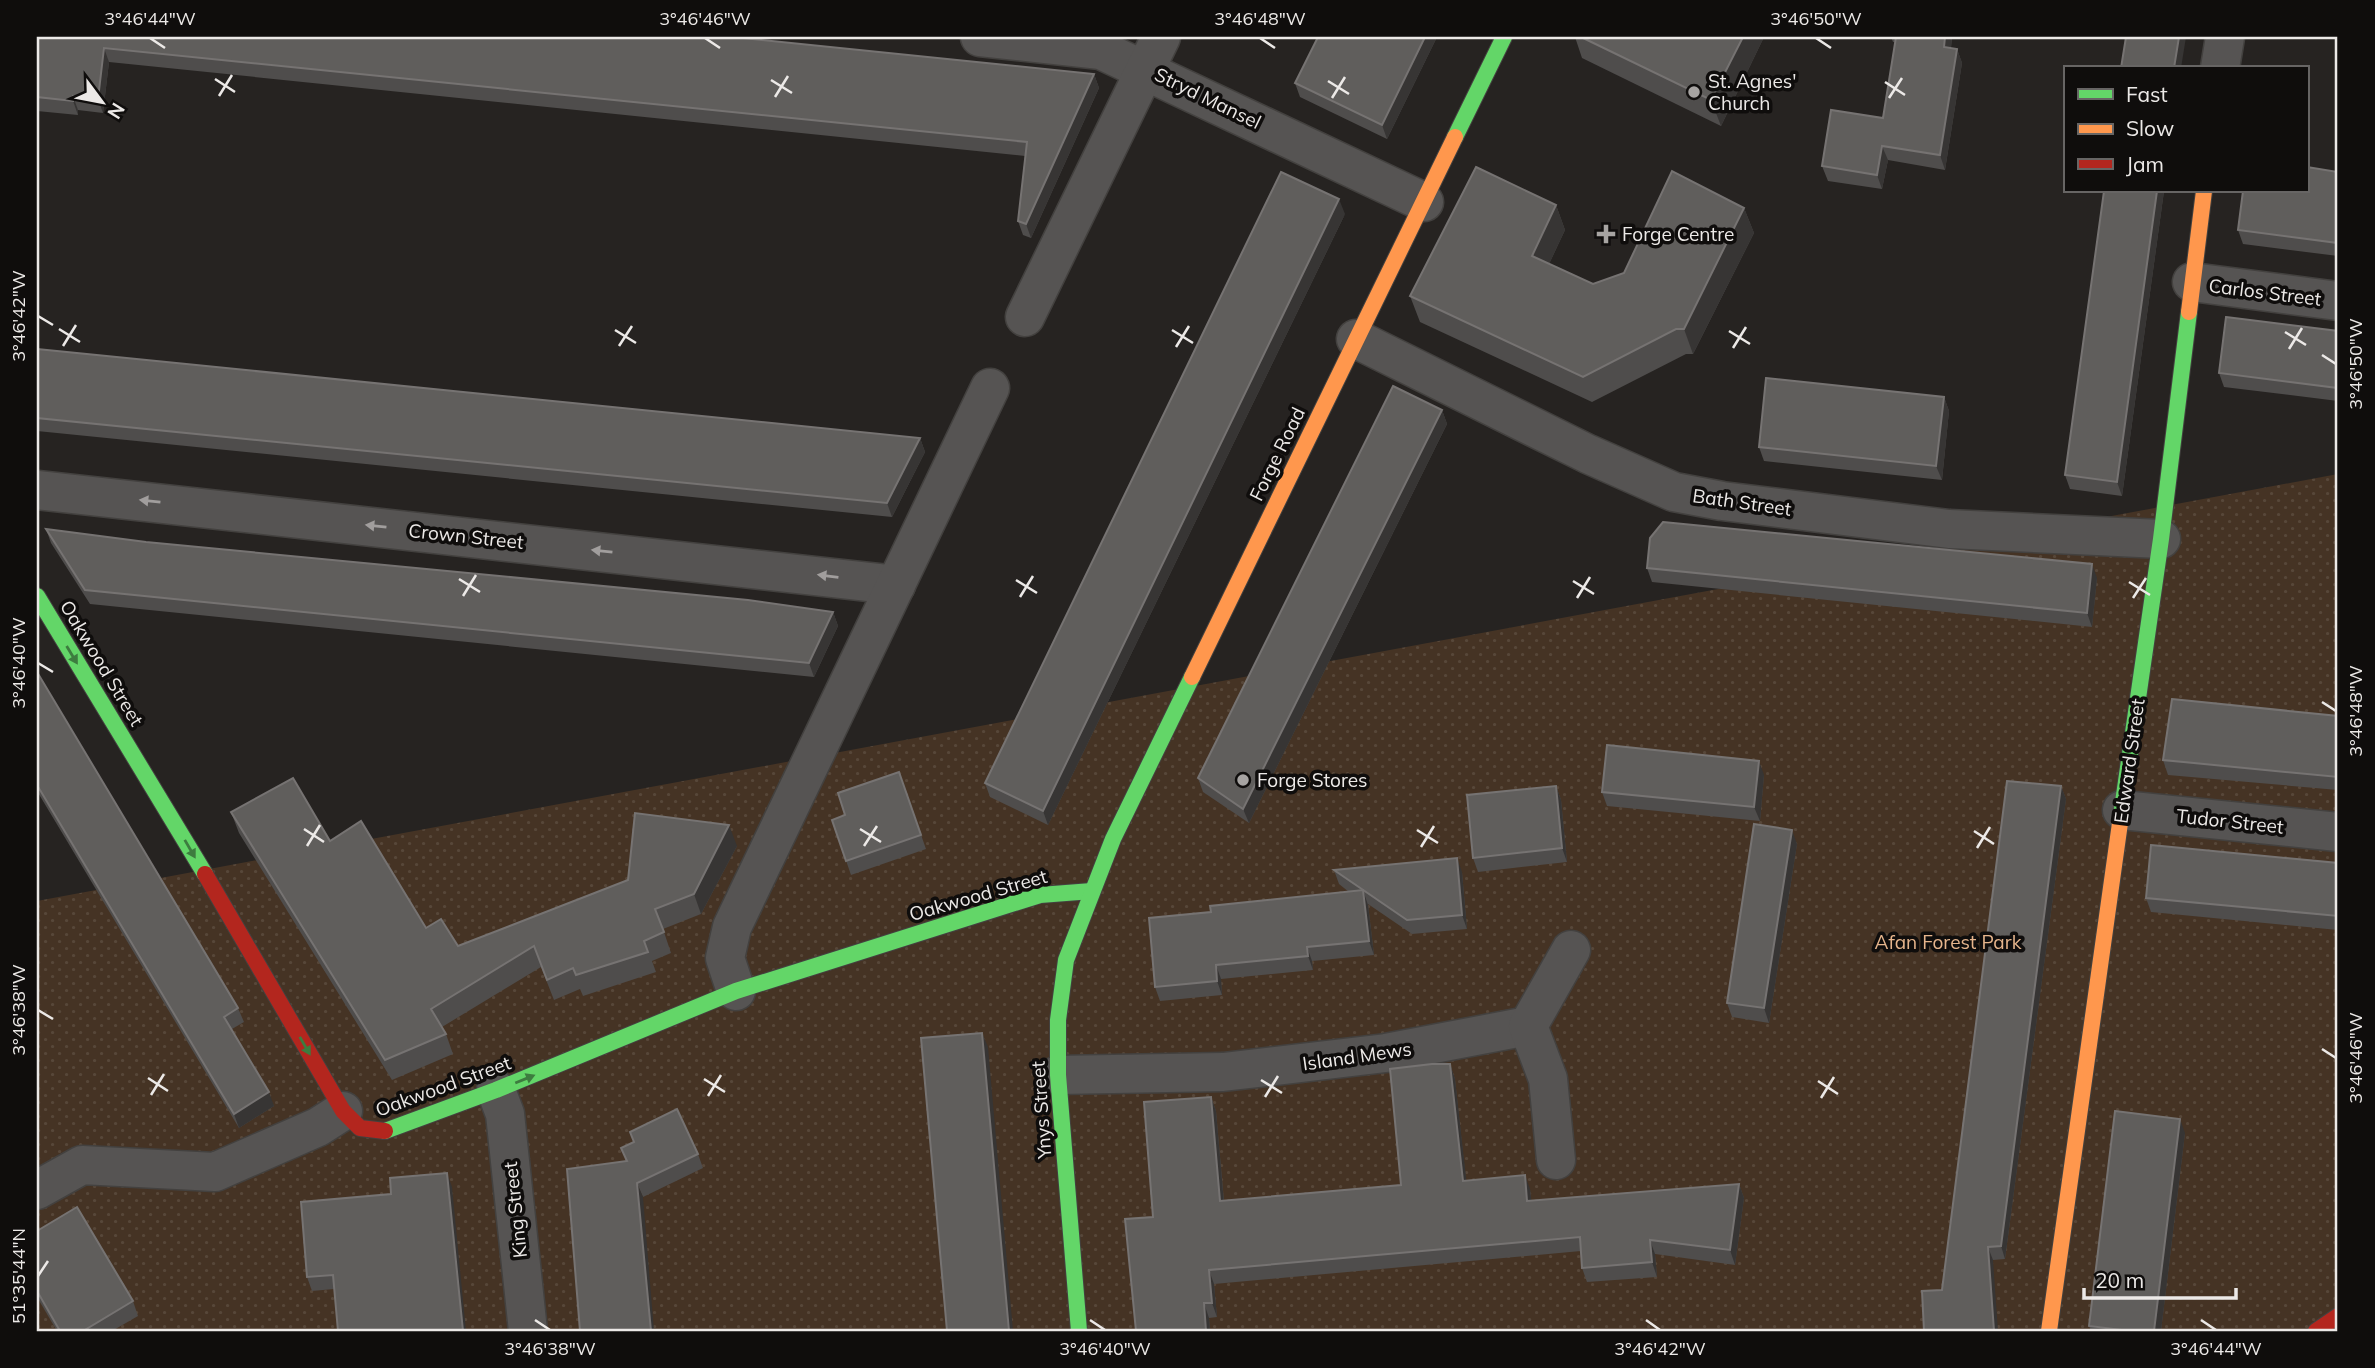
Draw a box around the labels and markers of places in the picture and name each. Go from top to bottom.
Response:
place label: St. Agnes' Church [1708,69,1796,115]
marker: St. Agnes' Church [1686,84,1702,100]
place label: Forge Centre [1622,222,1734,246]
marker: Forge Centre [1596,224,1616,244]
place label: Forge Stores [1257,768,1367,792]
marker: Forge Stores [1235,772,1251,788]

